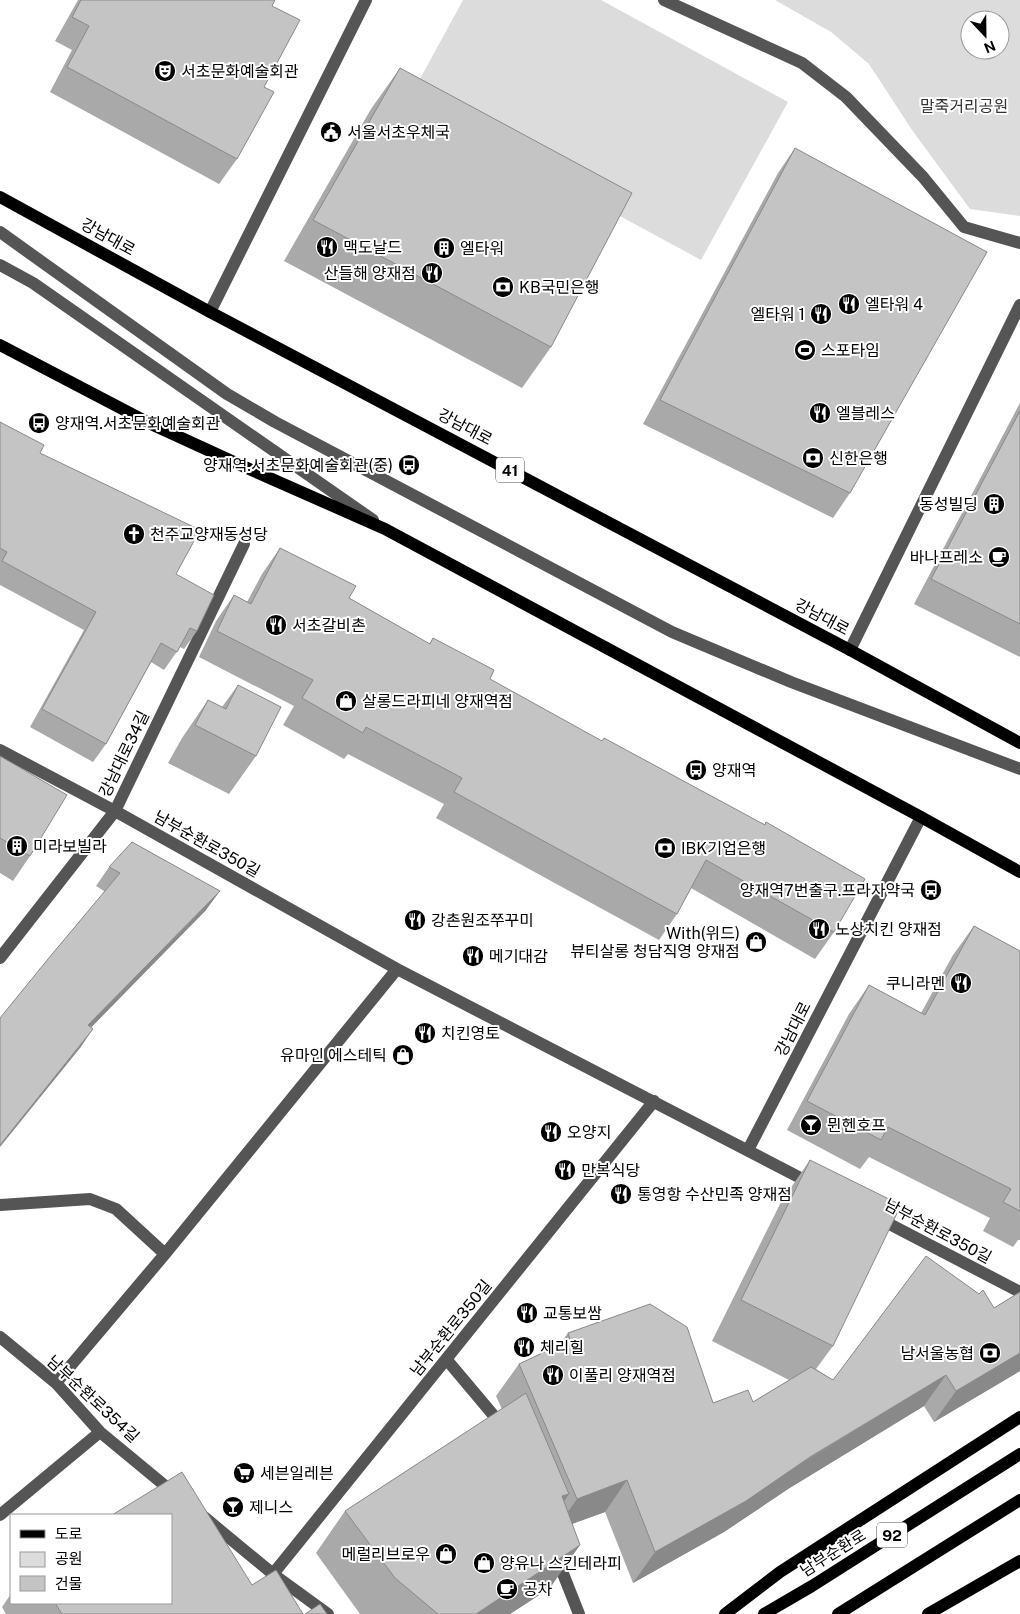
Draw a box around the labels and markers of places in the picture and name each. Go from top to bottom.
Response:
theatre icon: 서초문화예술회관 [153,59,177,83]
place label: 서초문화예술회관 [181,62,299,81]
public building icon: 서울서초우체국 [319,120,343,144]
place label: 서울서초우체국 [347,123,450,142]
restaurant icon: 맥도날드 [315,235,339,259]
building icon: 엘타워 [432,236,456,260]
place label: 맥도날드 [343,238,402,257]
place label: 엘타워 [460,239,504,258]
restaurant icon: 산들해 양재점 [420,261,444,285]
place label: 산들해 양재점 [324,264,416,283]
bank icon: KB국민은행 [491,275,515,299]
place label: KB국민은행 [519,278,600,297]
restaurant icon: 엘타워 4 [837,292,861,316]
place label: 엘타워 4 [865,295,923,314]
restaurant icon: 엘타워 1 [809,302,833,326]
place label: 엘타워 1 [750,305,805,324]
sports icon: 스포타임 [793,338,817,362]
place label: 스포타임 [821,341,880,360]
restaurant icon: 엘블레스 [808,401,832,425]
place label: 엘블레스 [836,404,895,423]
bus stop icon: 양재역.서초문화예술회관 [27,411,51,435]
place label: 양재역.서초문화예술회관 [55,414,221,433]
bank icon: 신한은행 [801,446,825,470]
place label: 신한은행 [829,449,888,468]
bus stop icon: 양재역.서초문화예술회관(중) [397,453,421,477]
place label: 양재역.서초문화예술회관(중) [203,456,393,475]
building icon: 동성빌딩 [982,492,1006,516]
place label: 동성빌딩 [919,495,978,514]
church icon: 천주교양재동성당 [122,522,146,546]
place label: 천주교양재동성당 [150,525,268,544]
cafe icon: 바나프레소 [987,545,1011,569]
place label: 바나프레소 [909,548,983,567]
restaurant icon: 서초갈비촌 [264,613,288,637]
place label: 서초갈비촌 [292,616,366,635]
shop icon: 살롱드라피네 양재역점 [334,689,358,713]
place label: 살롱드라피네 양재역점 [362,692,513,711]
bus stop icon: 양재역 [684,758,708,782]
place label: 양재역 [712,761,756,780]
building icon: 미라보빌라 [5,834,29,858]
bank icon: IBK기업은행 [653,836,677,860]
place label: 미라보빌라 [33,837,107,856]
place label: IBK기업은행 [681,839,766,858]
bus stop icon: 양재역7번출구.프라자약국 [919,878,943,902]
place label: 양재역7번출구.프라자약국 [740,881,915,900]
restaurant icon: 강촌원조쭈꾸미 [403,908,427,932]
place label: 강촌원조쭈꾸미 [431,911,534,930]
restaurant icon: 노상치킨 양재점 [807,917,831,941]
place label: 노상치킨 양재점 [835,920,942,939]
place label: With(위드) 뷰티살롱 청담직영 양재점 [570,924,740,961]
shop icon: With(위드) 뷰티살롱 청담직영 양재점 [744,930,768,954]
restaurant icon: 메기대감 [461,944,485,968]
place label: 메기대감 [489,947,548,966]
restaurant icon: 쿠니라멘 [949,971,973,995]
place label: 쿠니라멘 [886,974,945,993]
restaurant icon: 치킨영토 [413,1021,437,1045]
place label: 치킨영토 [441,1024,500,1043]
shop icon: 유마인 에스테틱 [391,1043,415,1067]
place label: 유마인 에스테틱 [280,1046,387,1065]
bar icon: 뮌헨호프 [799,1113,823,1137]
place label: 뮌헨호프 [827,1116,886,1135]
restaurant icon: 오양지 [539,1120,563,1144]
place label: 오양지 [567,1123,611,1142]
restaurant icon: 만복식당 [553,1158,577,1182]
place label: 만복식당 [581,1161,640,1180]
restaurant icon: 통영항 수산민족 양재점 [609,1182,633,1206]
place label: 통영항 수산민족 양재점 [637,1185,792,1204]
restaurant icon: 교통보쌈 [515,1301,539,1325]
place label: 교통보쌈 [543,1304,602,1323]
restaurant icon: 체리힐 [512,1335,536,1359]
place label: 체리힐 [540,1338,584,1357]
bank icon: 남서울농협 [978,1341,1002,1365]
place label: 남서울농협 [900,1344,974,1363]
restaurant icon: 이풀리 양재역점 [541,1363,565,1387]
place label: 이풀리 양재역점 [569,1366,676,1385]
supermarket icon: 세븐일레븐 [232,1461,256,1485]
place label: 세븐일레븐 [260,1464,334,1483]
bar icon: 제니스 [221,1495,245,1519]
place label: 제니스 [249,1498,293,1517]
shop icon: 메럴리브로우 [434,1542,458,1566]
place label: 메럴리브로우 [342,1545,430,1564]
shop icon: 양유나 스킨테라피 [472,1551,496,1575]
place label: 양유나 스킨테라피 [500,1554,622,1573]
cafe icon: 공차 [495,1577,519,1601]
place label: 공차 [523,1580,553,1599]

